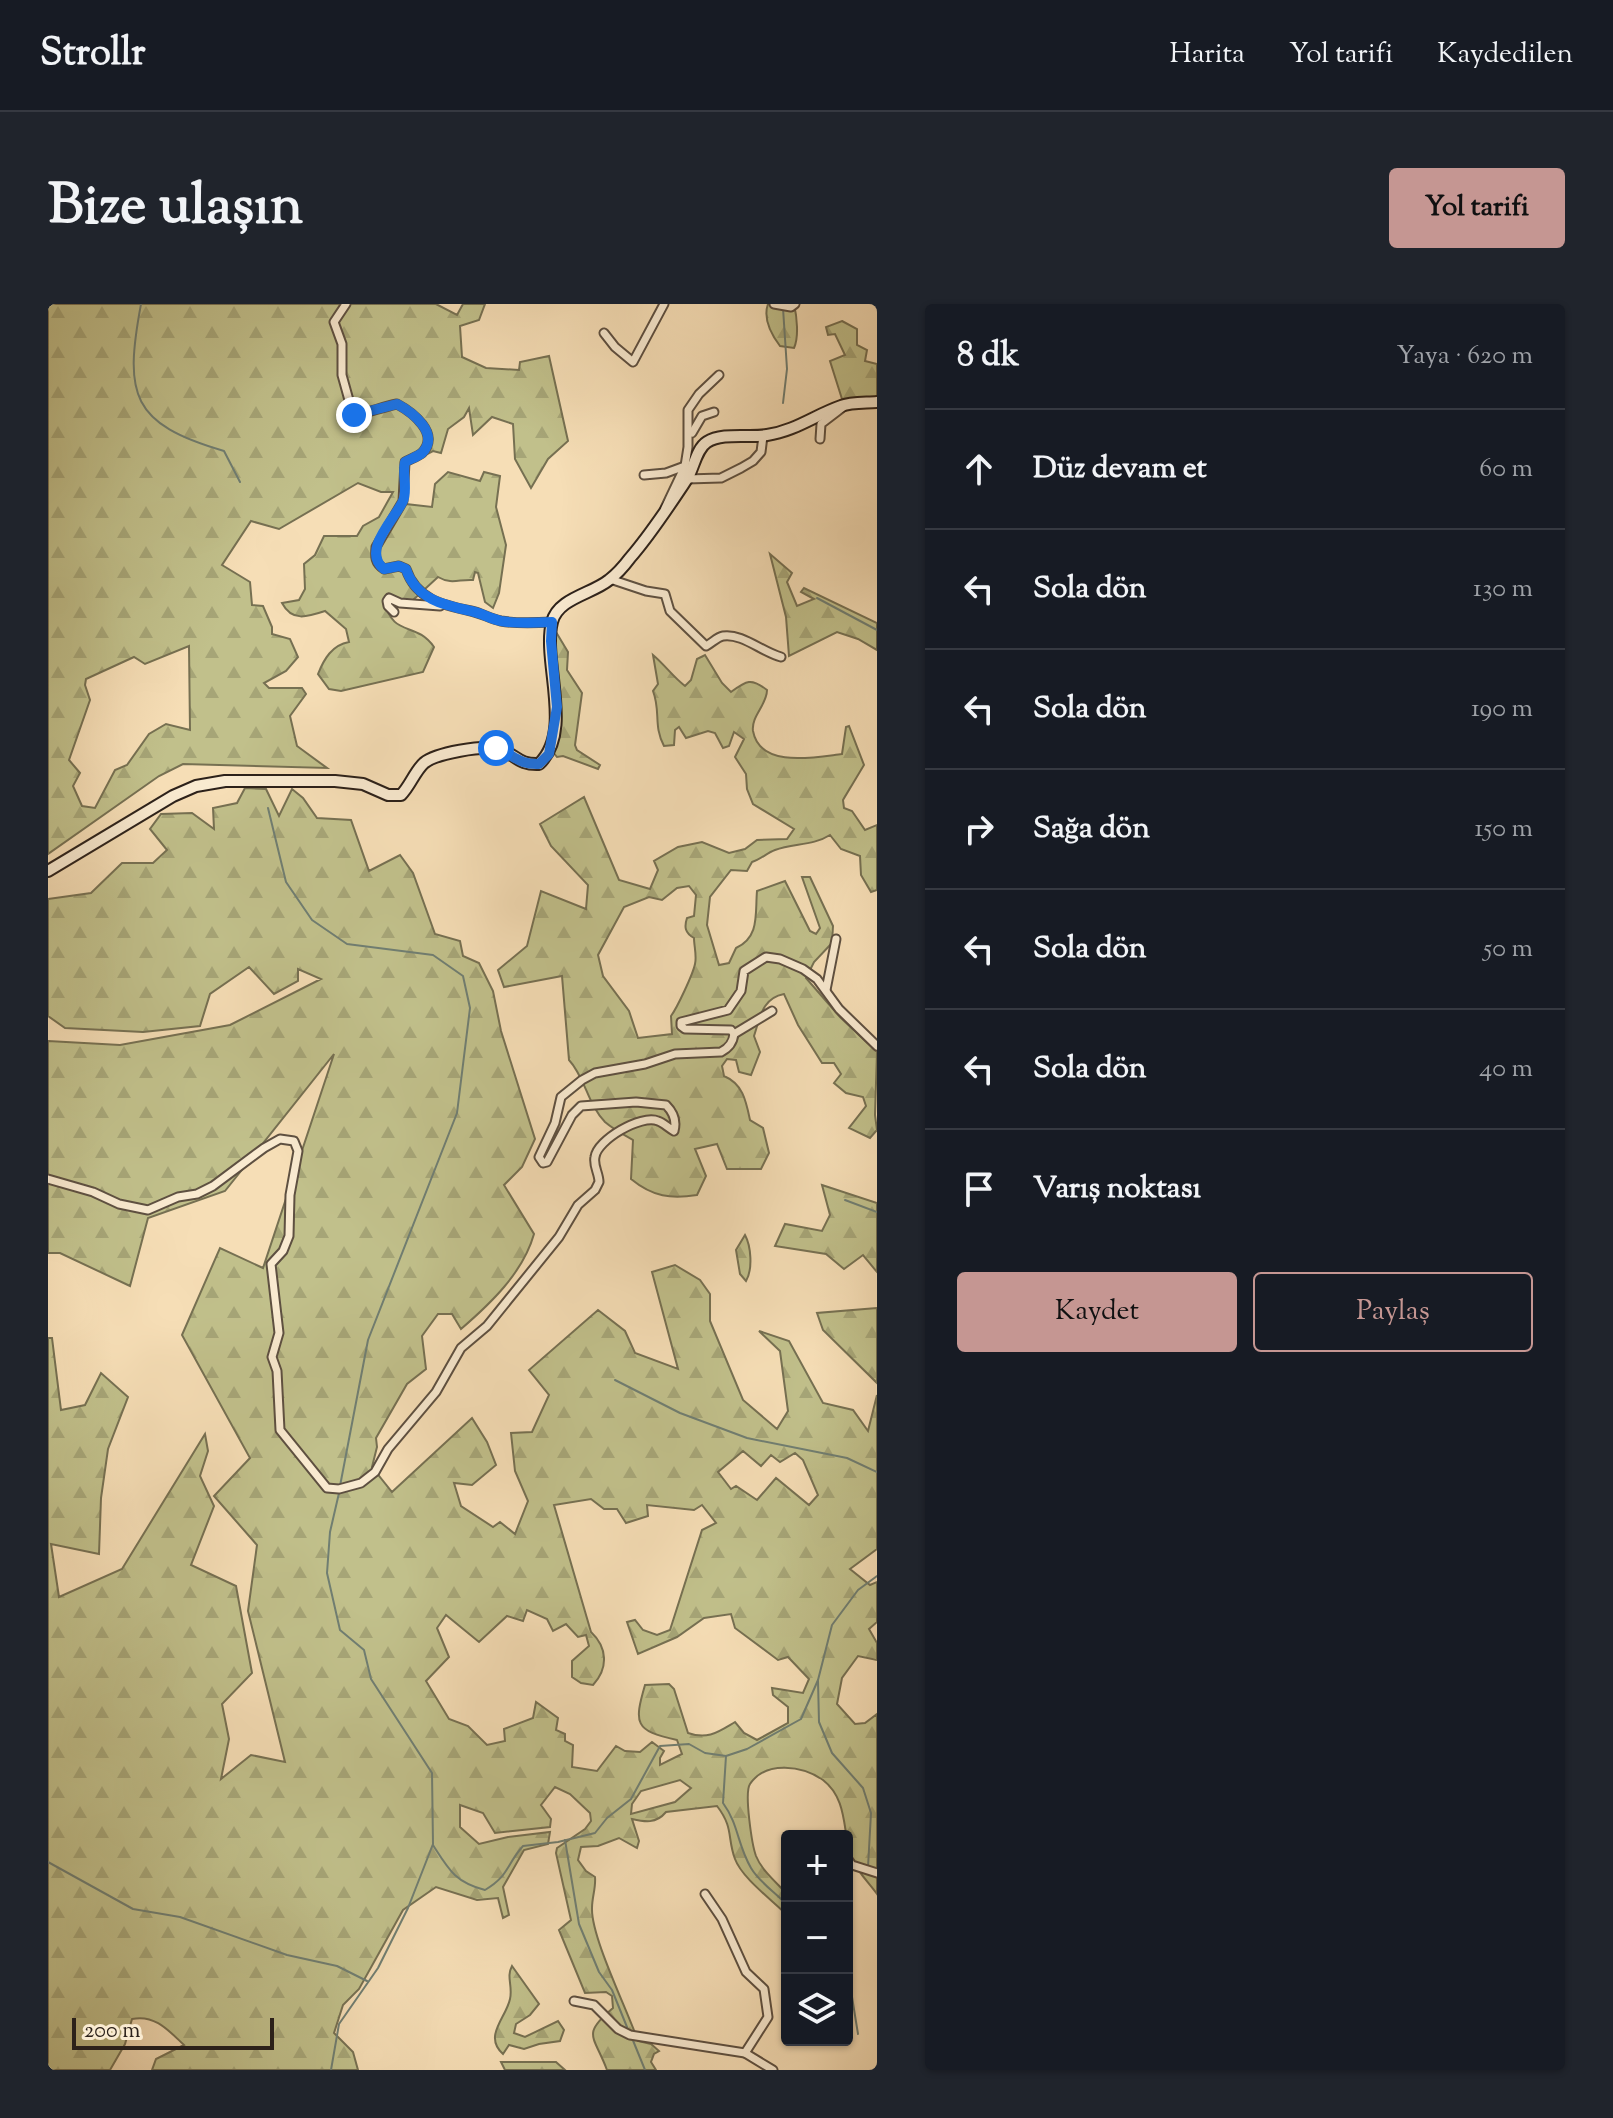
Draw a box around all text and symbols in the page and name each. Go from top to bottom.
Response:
text: Strollr [40,28,146,82]
text: Harita [1170,35,1245,75]
text: Yol tarifi [1289,35,1393,75]
text: Kaydedilen [1437,35,1573,75]
text: Bize ulaşın [48,168,303,249]
button: Yol tarifi [1389,168,1565,248]
text: 8 dk [957,332,1019,381]
text: Yaya · 620 m [1396,338,1533,375]
route end [336,397,372,433]
icon: ahead [957,447,1001,491]
text: Düz devam et [1033,448,1207,491]
text: 60 m [1479,451,1533,488]
icon: left [957,567,1001,611]
text: Sola dön [1033,568,1147,611]
text: 130 m [1473,571,1533,608]
icon: left [957,687,1001,731]
text: Sola dön [1033,688,1147,731]
text: 190 m [1471,691,1533,728]
route start [478,730,514,766]
icon: right [957,807,1001,851]
text: Sağa dön [1033,808,1150,851]
text: 150 m [1474,811,1533,848]
icon: left [957,927,1001,971]
text: Sola dön [1033,928,1147,971]
text: 50 m [1483,931,1533,968]
icon: left [957,1047,1001,1091]
text: Sola dön [1033,1048,1147,1091]
text: 40 m [1479,1051,1533,1088]
icon: arrive [957,1167,1001,1211]
text: Varış noktası [1033,1168,1201,1211]
button: Kaydet [957,1272,1237,1352]
button: Paylaş [1253,1272,1533,1352]
map controls [781,1830,853,2046]
button: + [781,1830,853,1902]
button: − [781,1902,853,1974]
button: layers [781,1974,853,2046]
scale bar [72,2014,274,2050]
text: 200 m [84,2016,140,2048]

